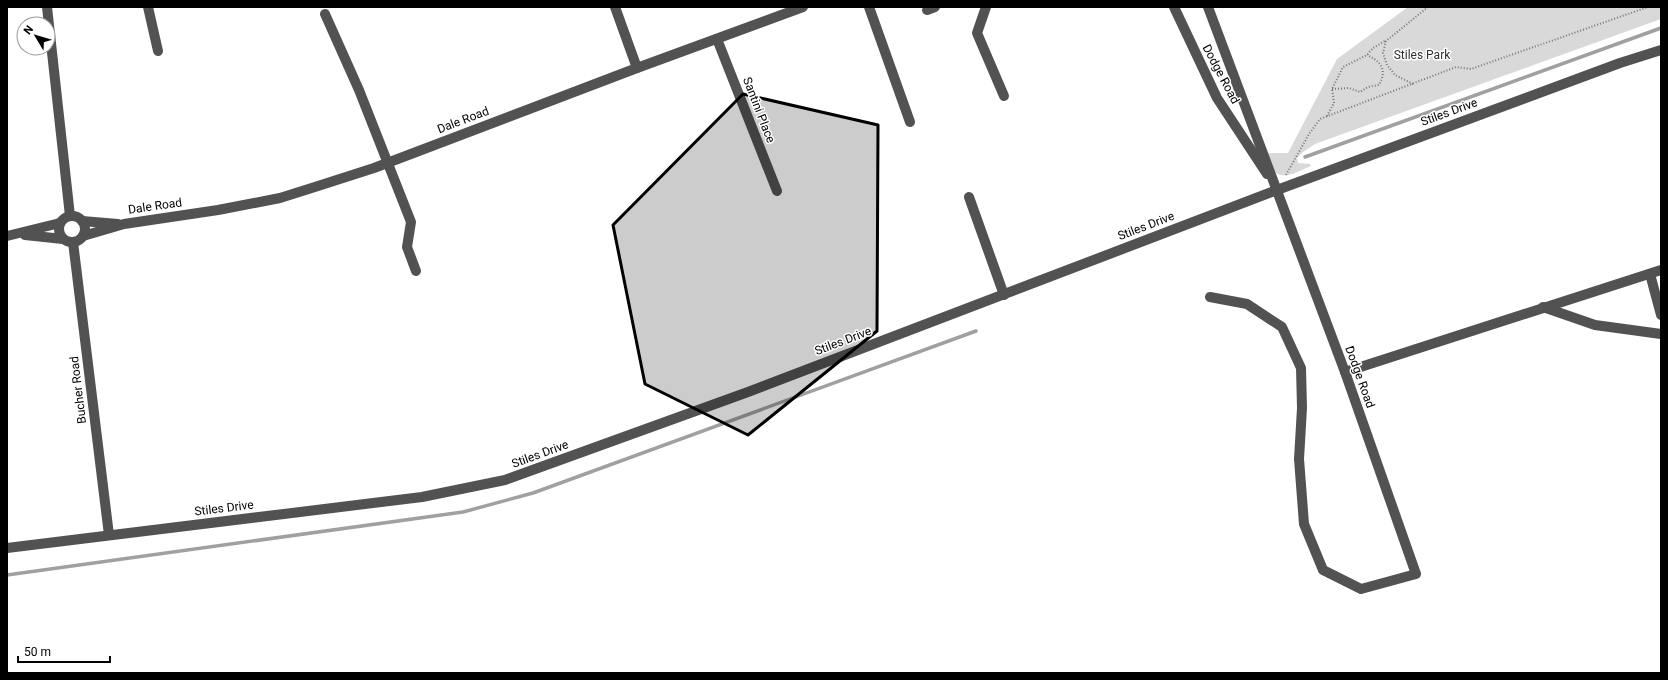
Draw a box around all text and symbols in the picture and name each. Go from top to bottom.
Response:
north arrow [16,16,56,56]
text: N [21,23,36,37]
street label: Dodge Road [1200,42,1242,106]
park label: Stiles Park [1394,48,1451,62]
street label: Santini Place [740,75,778,145]
street label: Stiles Drive [1419,95,1479,129]
street label: Dale Road [435,104,491,136]
street label: Dale Road [127,195,183,217]
street label: Stiles Drive [1116,209,1176,243]
street label: Stiles Drive [813,324,873,358]
street label: Dodge Road [1342,344,1378,410]
street label: Bucher Road [67,355,89,425]
street label: Stiles Drive [510,437,570,471]
street label: Stiles Drive [194,497,254,519]
scale bar [18,638,110,664]
text: 50 m [24,645,51,659]

